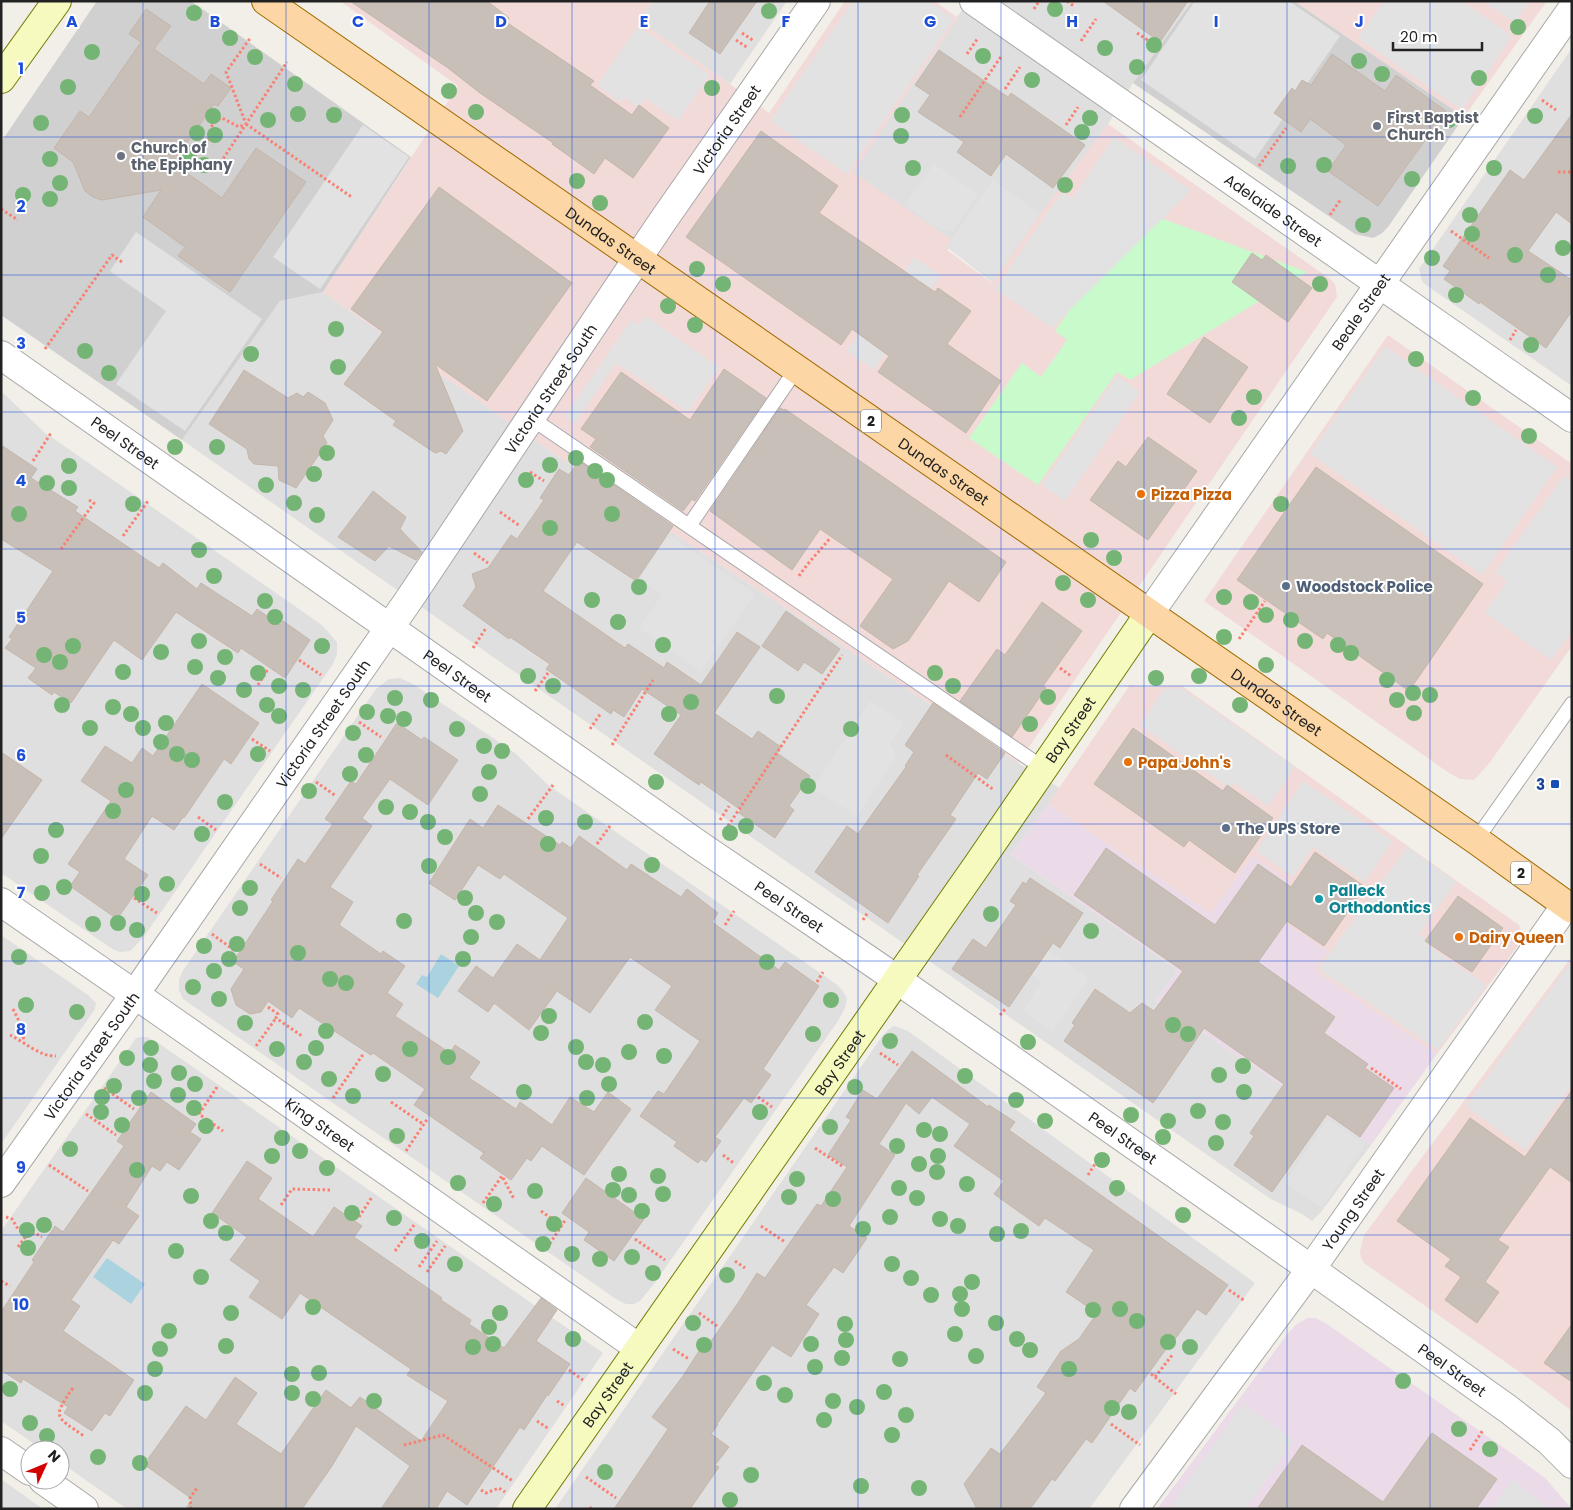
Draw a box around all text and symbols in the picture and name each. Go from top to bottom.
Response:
text: A [66,10,78,33]
text: B [210,10,220,33]
text: C [352,10,364,33]
text: D [495,10,507,33]
text: E [640,10,648,33]
text: F [782,10,791,33]
text: G [924,10,936,33]
text: H [1066,10,1078,33]
text: I [1214,10,1218,33]
text: J [1354,10,1364,33]
scale bar [1393,20,1482,52]
text: 20 m [1400,26,1438,47]
text: 1 [18,57,24,80]
street label: Victoria Street [688,80,765,179]
place label: First Baptist Church [1387,107,1479,145]
marker: First Baptist Church [1371,120,1383,132]
place label: Church of the Epiphany [131,137,233,175]
marker: Church of the Epiphany [115,150,127,162]
street label: Adelaide Street [1220,168,1326,251]
text: 2 [16,195,26,218]
street label: Dundas Street [562,202,661,279]
street label: Beale Street [1326,269,1395,354]
street label: Victoria Street South [499,319,602,458]
text: 3 [16,332,26,355]
road number: 2 [861,410,881,432]
street label: Peel Street [87,411,164,474]
street label: Dundas Street [894,432,993,510]
text: 4 [16,469,27,492]
place label: Pizza Pizza [1151,484,1232,505]
marker: Pizza Pizza [1135,488,1147,500]
place label: Woodstock Police [1296,576,1433,597]
marker: Woodstock Police [1280,580,1292,592]
text: 5 [16,606,26,629]
street label: Peel Street [419,644,496,707]
street label: Victoria Street South [271,655,375,792]
street label: Dundas Street [1227,663,1326,741]
street label: Bay Street [1040,692,1100,767]
text: 6 [16,744,26,767]
place label: Papa John's [1138,752,1231,773]
marker: Papa John's [1122,756,1134,768]
place label: 3 [1536,774,1545,795]
marker: 3 [1549,778,1561,790]
place label: The UPS Store [1236,818,1340,839]
marker: The UPS Store [1220,822,1232,834]
road number: 2 [1511,861,1531,884]
street label: Peel Street [751,875,828,937]
place label: Palleck Orthodontics [1329,880,1431,918]
text: 7 [17,881,26,904]
marker: Palleck Orthodontics [1313,893,1325,905]
place label: Dairy Queen [1469,927,1564,948]
marker: Dairy Queen [1453,931,1465,943]
street label: Victoria Street South [39,987,144,1124]
text: 8 [16,1018,26,1041]
street label: Bay Street [809,1025,870,1099]
street label: King Street [281,1093,359,1156]
street label: Peel Street [1085,1106,1161,1169]
text: 9 [16,1156,26,1179]
street label: Young Street [1317,1164,1389,1255]
text: 10 [13,1293,29,1316]
street label: Peel Street [1414,1338,1491,1401]
street label: Bay Street [577,1357,638,1431]
north arrow [20,1440,70,1490]
text: N [44,1445,65,1467]

